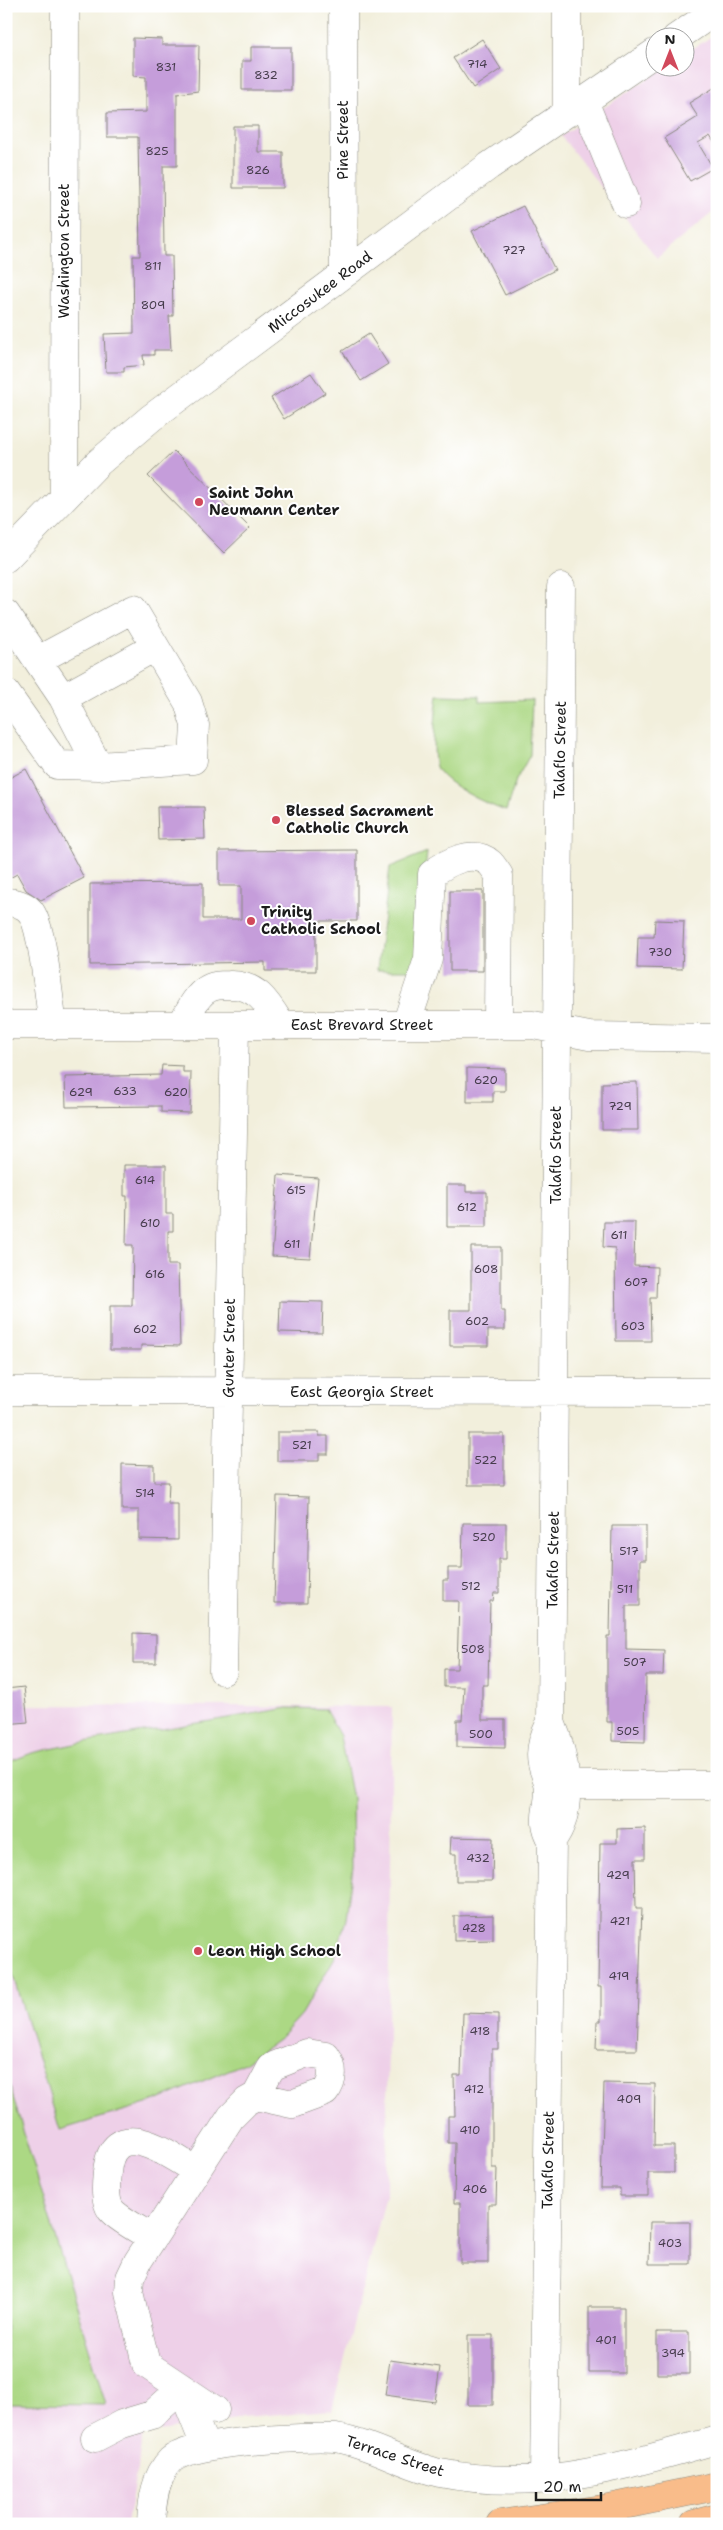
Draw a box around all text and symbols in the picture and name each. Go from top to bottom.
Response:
north arrow [646,28,696,78]
text: N [664,30,676,48]
house number: 714 [467,56,487,72]
house number: 831 [156,59,176,75]
house number: 832 [254,67,278,83]
street label: Pine Street [333,100,353,180]
house number: 825 [145,143,169,159]
house number: 826 [246,162,270,178]
street label: Washington Street [54,183,74,319]
house number: 727 [502,242,526,258]
street label: Miccosukee Road [264,246,376,338]
house number: 811 [144,258,162,274]
house number: 809 [141,297,165,313]
place label: Saint John Neumann Center [209,483,340,520]
marker: Saint John Neumann Center [193,496,205,508]
street label: Talaflo Street [549,701,571,799]
place label: Blessed Sacrament Catholic Church [286,801,434,838]
marker: Blessed Sacrament Catholic Church [270,814,282,826]
place label: Trinity Catholic School [261,902,381,939]
marker: Trinity Catholic School [245,915,257,927]
house number: 730 [648,944,672,960]
street label: East Brevard Street [291,1015,433,1035]
house number: 620 [474,1072,498,1088]
house number: 633 [113,1083,137,1099]
house number: 629 [69,1084,93,1100]
house number: 620 [164,1084,188,1100]
house number: 729 [608,1098,632,1114]
street label: Talaflo Street [546,1106,566,1204]
house number: 614 [135,1172,155,1188]
house number: 615 [286,1182,306,1198]
house number: 612 [457,1199,477,1215]
house number: 610 [140,1215,160,1231]
house number: 611 [610,1227,628,1243]
house number: 611 [283,1236,301,1252]
house number: 608 [474,1261,498,1277]
house number: 616 [145,1266,165,1282]
house number: 607 [624,1274,648,1290]
street label: Gunter Street [218,1298,240,1398]
house number: 602 [465,1313,489,1329]
house number: 603 [621,1318,645,1334]
house number: 602 [133,1321,157,1337]
street label: East Georgia Street [290,1382,434,1402]
house number: 521 [292,1437,312,1453]
house number: 522 [475,1452,497,1468]
house number: 514 [135,1485,155,1501]
street label: Talaflo Street [542,1511,564,1609]
house number: 520 [472,1529,496,1545]
house number: 517 [619,1543,639,1559]
house number: 512 [461,1578,481,1594]
house number: 511 [617,1581,633,1597]
house number: 508 [461,1641,485,1657]
house number: 507 [623,1654,647,1670]
house number: 505 [617,1723,639,1739]
house number: 500 [469,1726,493,1742]
house number: 432 [466,1850,490,1866]
house number: 429 [606,1867,630,1883]
house number: 421 [610,1913,630,1929]
house number: 428 [462,1920,486,1936]
place label: Leon High School [208,1941,341,1961]
marker: Leon High School [192,1945,204,1957]
house number: 419 [609,1968,629,1984]
house number: 418 [469,2023,491,2039]
house number: 412 [464,2081,484,2097]
house number: 409 [617,2091,641,2107]
street label: Talaflo Street [537,2111,559,2209]
house number: 410 [460,2122,480,2138]
house number: 406 [463,2181,487,2197]
house number: 403 [658,2235,682,2251]
house number: 401 [595,2332,617,2348]
house number: 394 [661,2345,685,2361]
street label: Terrace Street [343,2431,447,2481]
scale bar [536,2470,600,2502]
text: 20 m [543,2477,582,2497]

